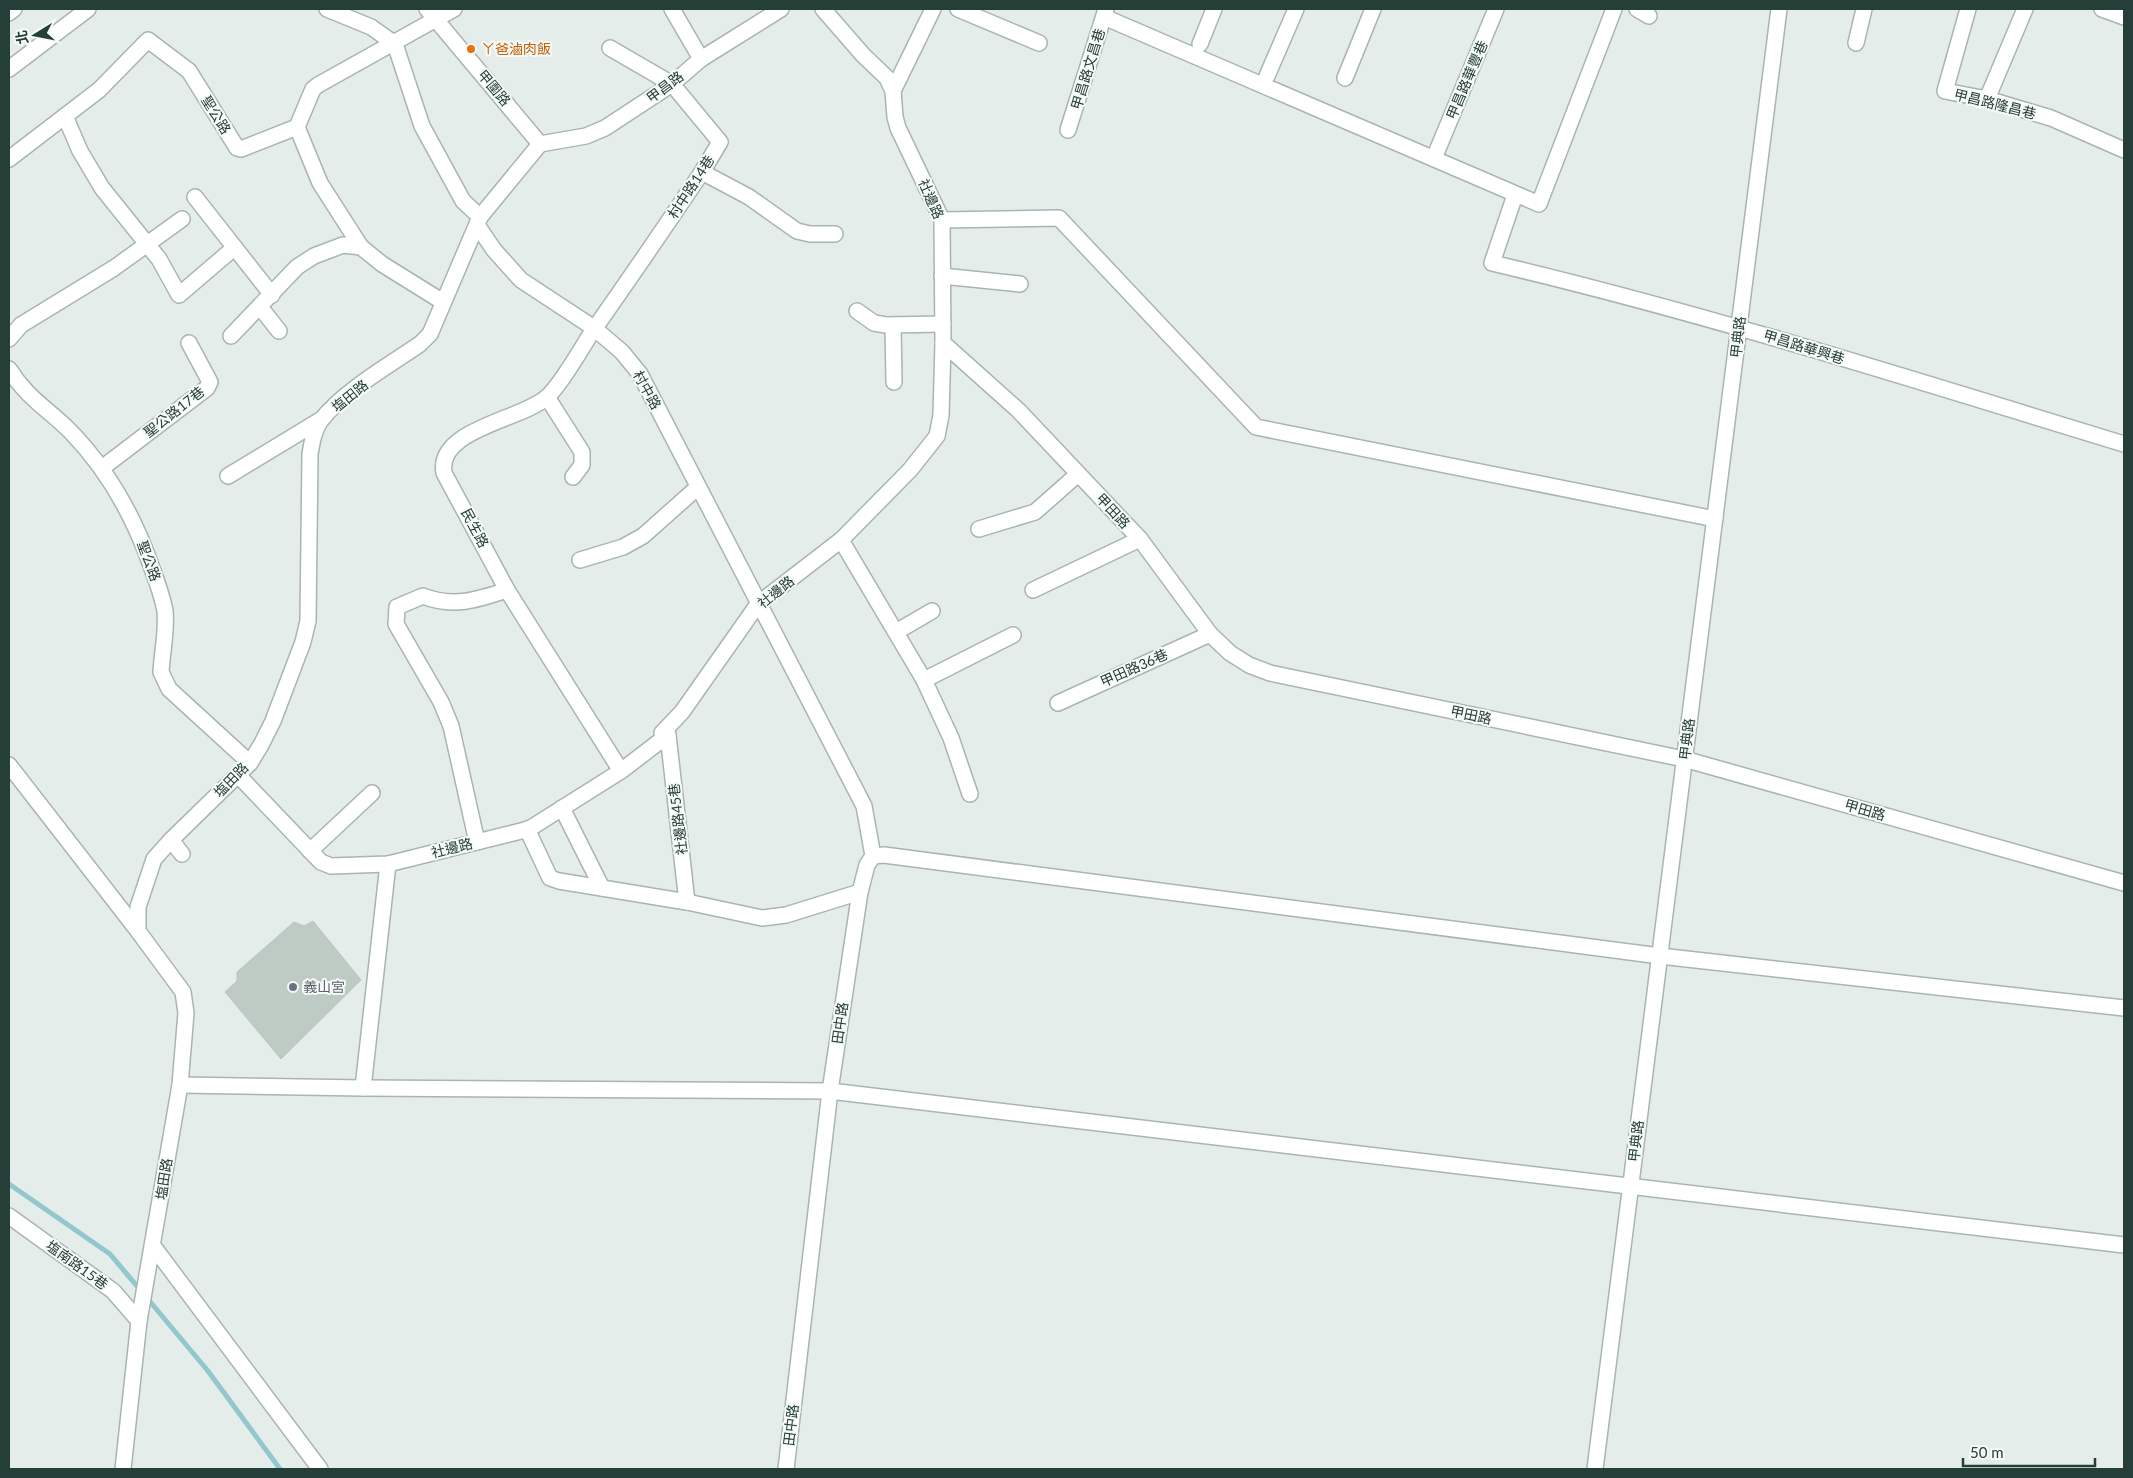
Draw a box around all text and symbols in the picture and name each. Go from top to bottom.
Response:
north arrow [10,10,60,60]
street label: 甲昌路文昌巷 [1067,26,1108,112]
text: 北 [12,29,31,46]
street label: 甲昌路華豐巷 [1442,38,1491,122]
place label: ㄚ爸滷肉飯 [481,40,551,57]
marker: ㄚ爸滷肉飯 [465,43,477,55]
street label: 甲圍路 [474,66,514,109]
street label: 甲昌路 [643,67,687,106]
street label: 甲昌路隆昌巷 [1952,85,2038,122]
street label: 聖公路 [198,92,235,137]
street label: 村中路14巷 [664,152,717,222]
street label: 社邊路 [915,176,948,221]
street label: 甲典路 [1727,315,1748,359]
street label: 甲昌路華興巷 [1761,326,1847,367]
street label: 村中路 [630,367,665,412]
street label: 塩田路 [328,376,371,415]
street label: 聖公路17巷 [140,383,207,441]
street label: 甲田路 [1093,490,1134,532]
street label: 民生路 [458,505,493,550]
street label: 聖公路 [134,538,165,583]
street label: 社邊路 [754,572,797,611]
street label: 甲田路36巷 [1097,645,1170,690]
street label: 甲田路 [1449,702,1493,727]
street label: 甲典路 [1676,717,1697,761]
street label: 塩田路 [210,759,251,801]
street label: 社邊路45巷 [665,782,690,856]
street label: 甲田路 [1843,796,1888,823]
street label: 社邊路 [429,834,474,861]
place label: 義山宮 [303,978,345,995]
marker: 義山宮 [287,981,299,993]
street label: 田中路 [828,1001,851,1045]
street label: 甲典路 [1625,1119,1646,1163]
street label: 塩田路 [152,1157,175,1201]
street label: 塩南路15巷 [43,1236,112,1293]
street label: 田中路 [780,1403,801,1447]
scale bar [1963,1436,2096,1468]
text: 50 m [1970,1443,2004,1461]

